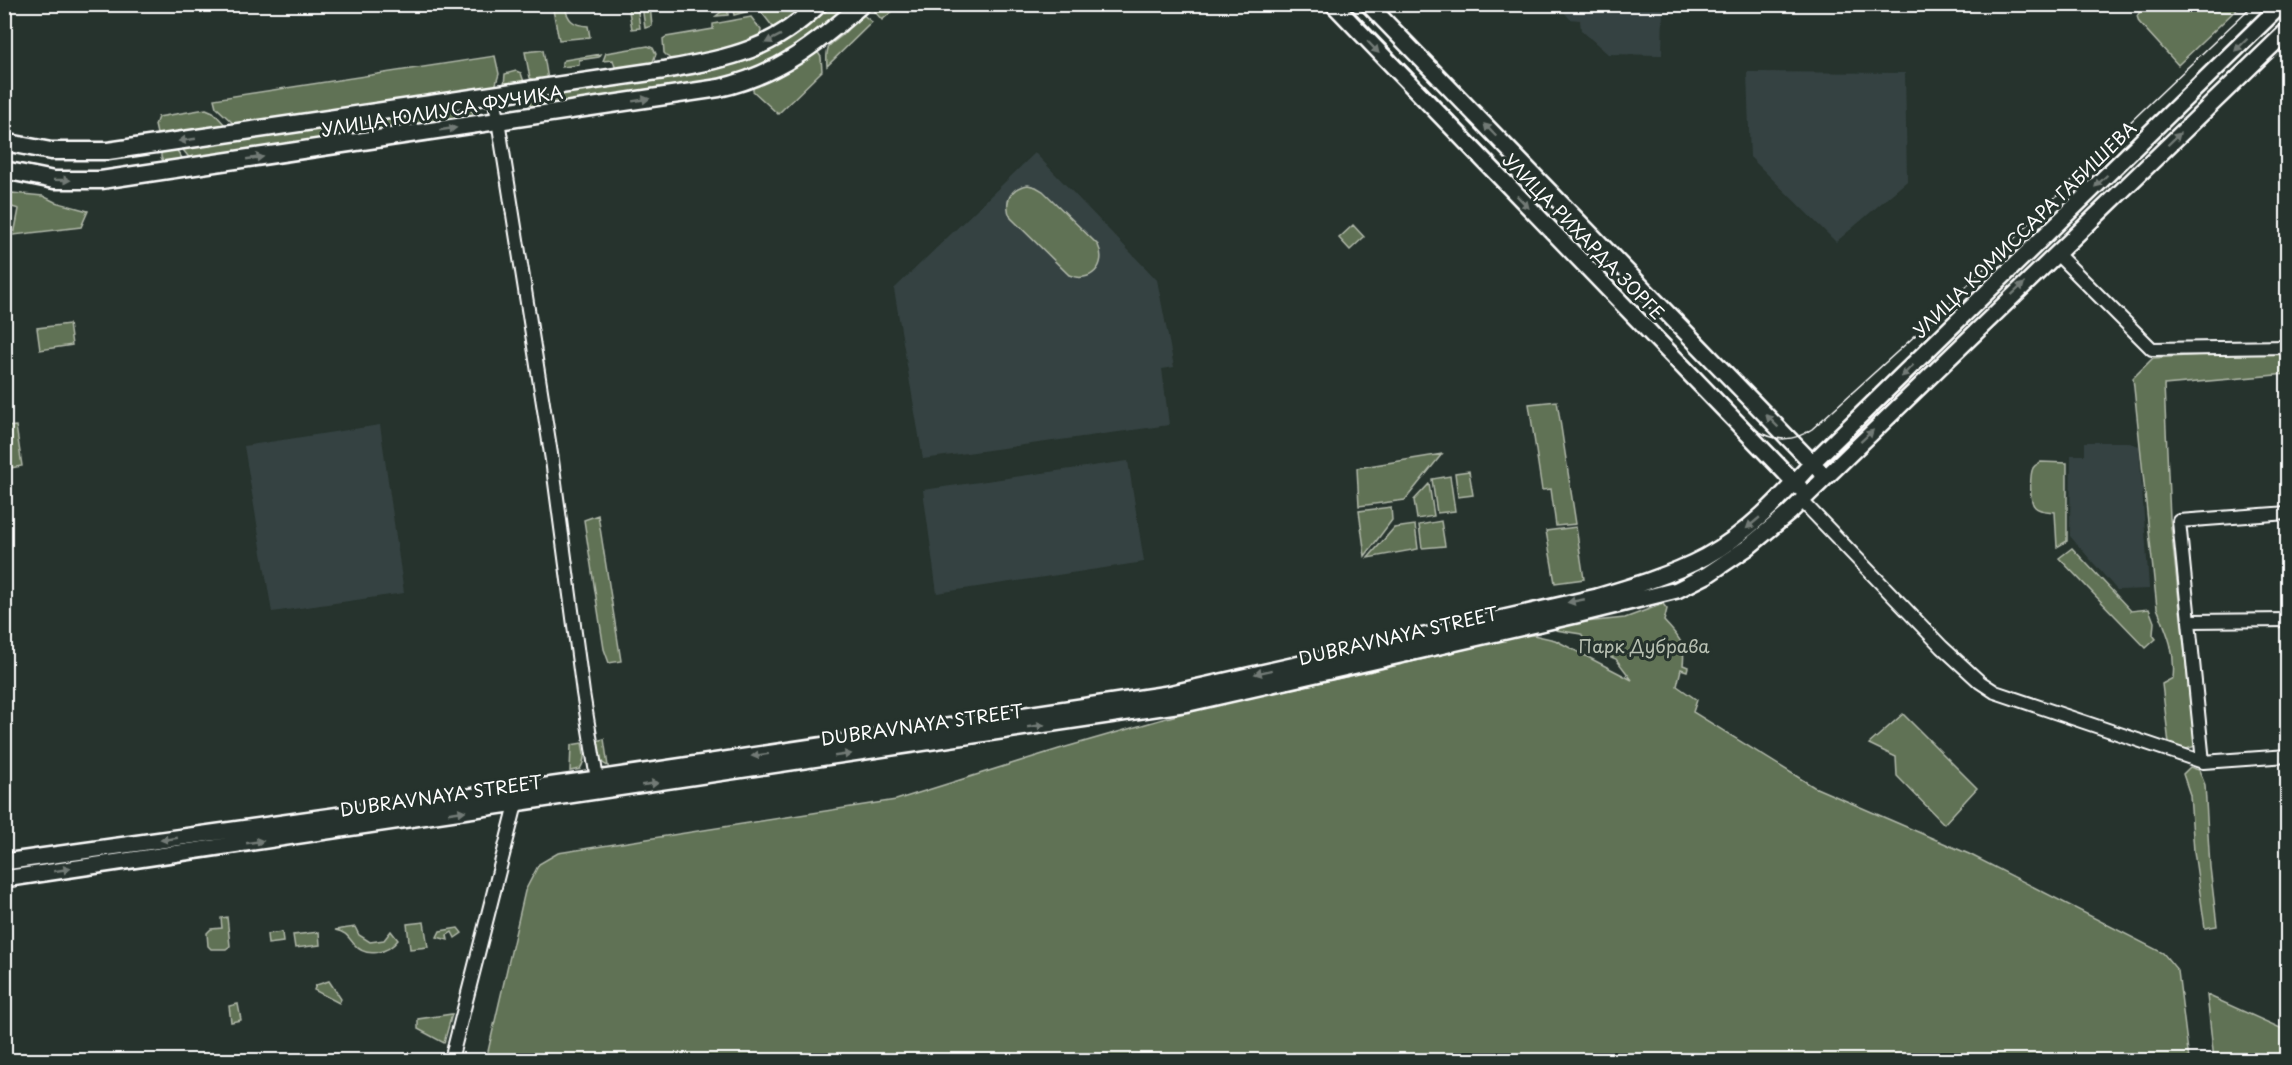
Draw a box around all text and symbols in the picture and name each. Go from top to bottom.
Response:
one-way arrow [764,34,781,44]
one-way arrow [2234,38,2248,52]
one-way arrow [1366,39,1380,53]
street label: УЛИЦА ЮЛИУСА ФУЧИКА [319,78,565,142]
one-way arrow [632,95,651,104]
street label: УЛИЦА КОМИССАРА ГАБИШЕВА [1906,115,2142,343]
one-way arrow [1483,123,1497,137]
one-way arrow [439,125,458,134]
one-way arrow [2166,133,2180,147]
one-way arrow [178,136,197,145]
street label: УЛИЦА РИХАРДА ЗОРГЕ [1497,147,1671,325]
one-way arrow [246,153,265,162]
one-way arrow [2094,174,2108,188]
one-way arrow [52,175,71,185]
one-way arrow [1516,194,1530,208]
one-way arrow [2011,283,2025,297]
one-way arrow [1899,364,1914,378]
one-way arrow [1765,414,1779,428]
one-way arrow [1860,429,1875,443]
one-way arrow [1746,516,1761,529]
one-way arrow [1567,597,1586,606]
street label: DUBRAVNAYA STREET [1296,599,1501,671]
park label: Парк Дубрава [1578,632,1710,659]
one-way arrow [1254,668,1273,678]
street label: DUBRAVNAYA STREET [819,696,1026,752]
one-way arrow [1027,722,1046,731]
one-way arrow [751,750,770,759]
one-way arrow [834,751,853,760]
street label: DUBRAVNAYA STREET [338,767,545,823]
one-way arrow [641,779,660,788]
one-way arrow [448,808,467,817]
one-way arrow [160,834,179,843]
one-way arrow [246,838,265,847]
one-way arrow [53,865,72,874]

